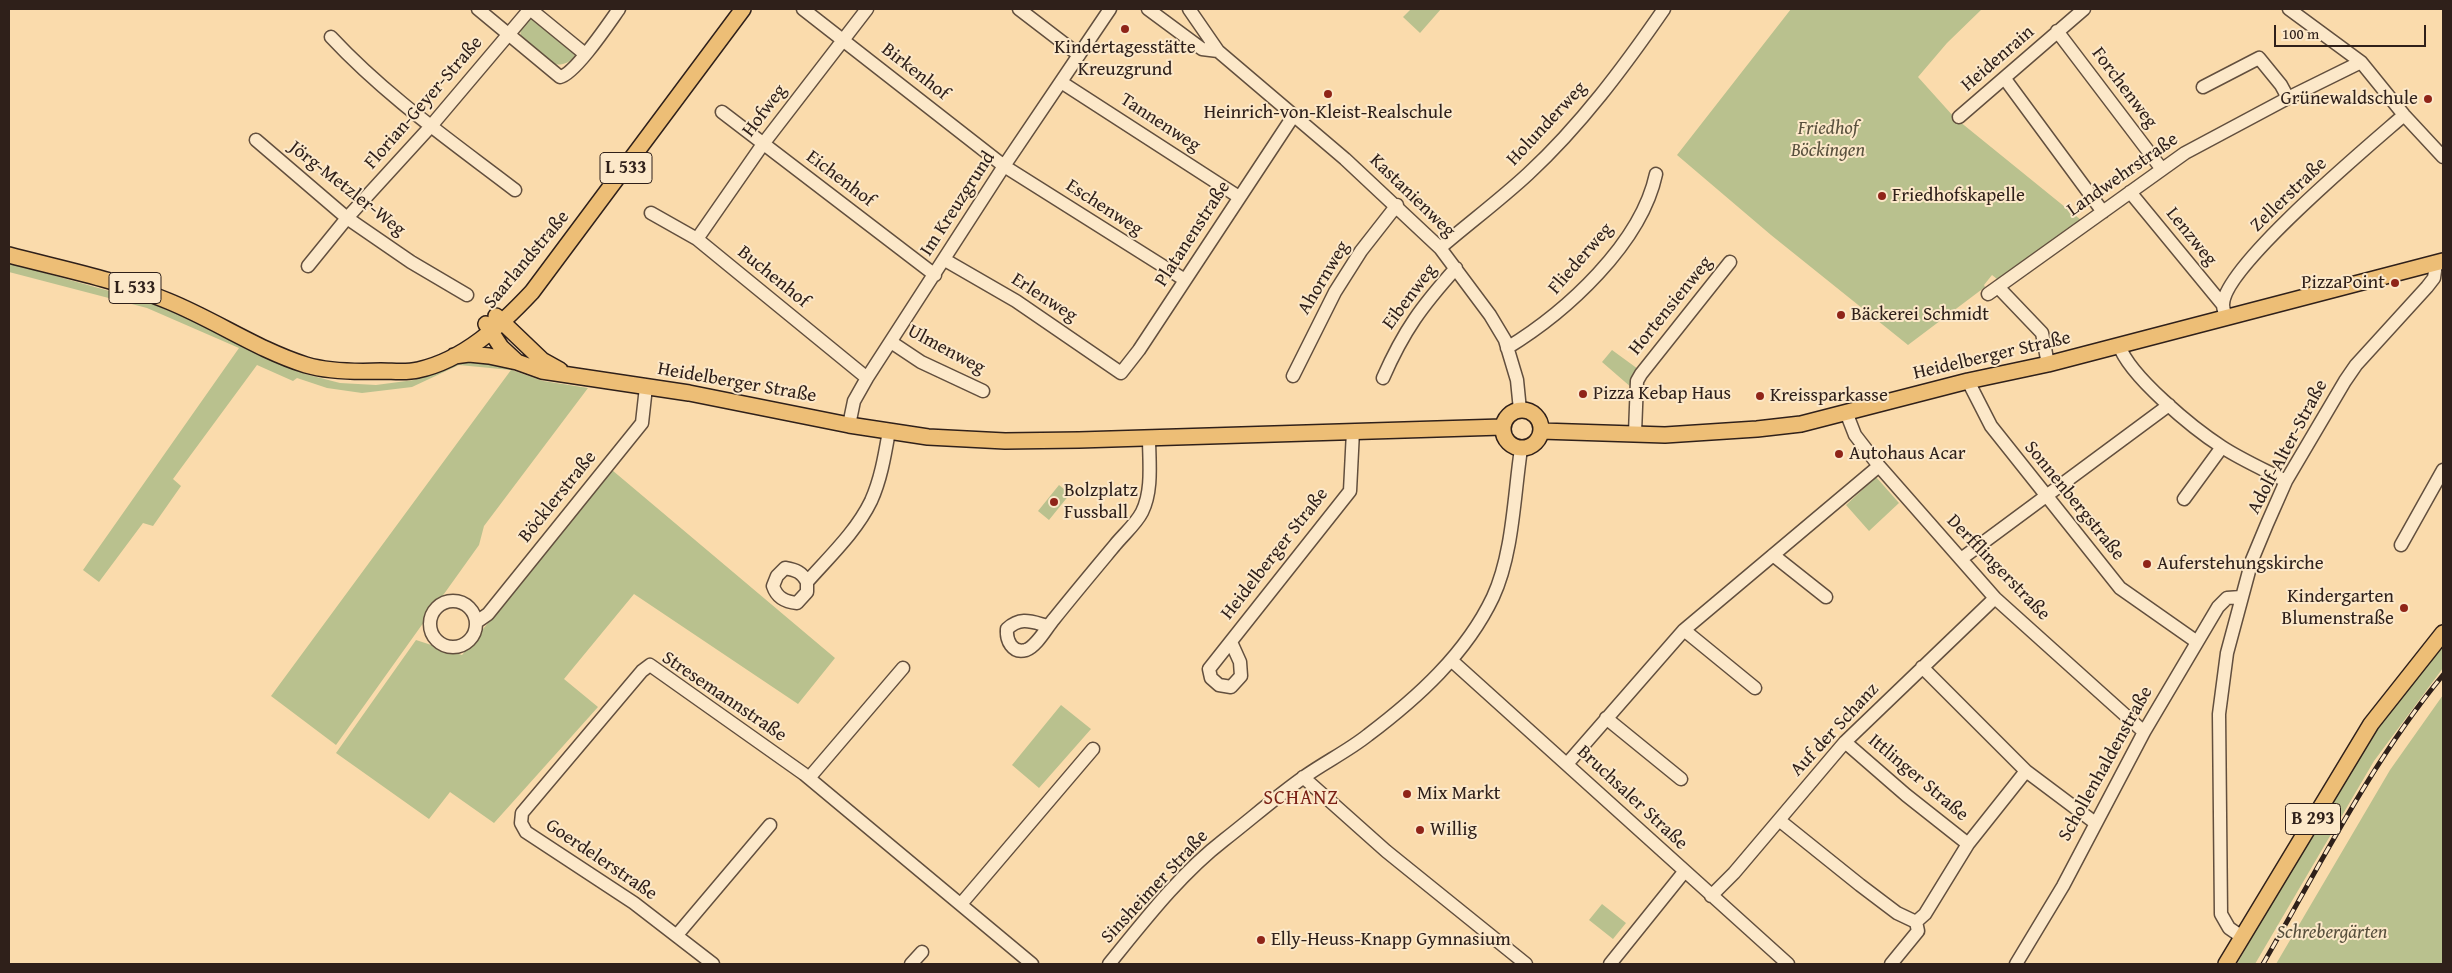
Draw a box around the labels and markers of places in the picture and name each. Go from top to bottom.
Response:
marker: Kindertagesstätte Kreuzgrund [1119,23,1131,35]
place label: Kindertagesstätte Kreuzgrund [1054,37,1196,81]
marker: Heinrich-von-Kleist-Realschule [1322,88,1334,100]
place label: Grünewaldschule [2281,88,2418,110]
marker: Grünewaldschule [2422,93,2434,105]
place label: Heinrich-von-Kleist-Realschule [1204,102,1452,124]
place label: Friedhofskapelle [1892,185,2025,207]
marker: Friedhofskapelle [1876,190,1888,202]
place label: PizzaPoint [2301,272,2385,294]
marker: PizzaPoint [2389,277,2401,289]
place label: Bäckerei Schmidt [1851,304,1989,326]
marker: Bäckerei Schmidt [1835,309,1847,321]
place label: Pizza Kebap Haus [1593,383,1731,405]
place label: Kreissparkasse [1770,385,1888,407]
marker: Pizza Kebap Haus [1577,388,1589,400]
marker: Kreissparkasse [1754,390,1766,402]
place label: Autohaus Acar [1849,443,1966,465]
marker: Autohaus Acar [1833,448,1845,460]
place label: Bolzplatz Fussball [1064,480,1138,524]
marker: Bolzplatz Fussball [1048,496,1060,508]
place label: Auferstehungskirche [2157,553,2324,575]
marker: Auferstehungskirche [2141,558,2153,570]
place label: Kindergarten Blumenstraße [2282,586,2394,630]
marker: Kindergarten Blumenstraße [2398,602,2410,614]
place label: Mix Markt [1417,783,1501,805]
marker: Mix Markt [1401,788,1413,800]
place label: Willig [1430,819,1477,841]
marker: Willig [1414,824,1426,836]
place label: Elly-Heuss-Knapp Gymnasium [1271,929,1511,951]
marker: Elly-Heuss-Knapp Gymnasium [1255,934,1267,946]

